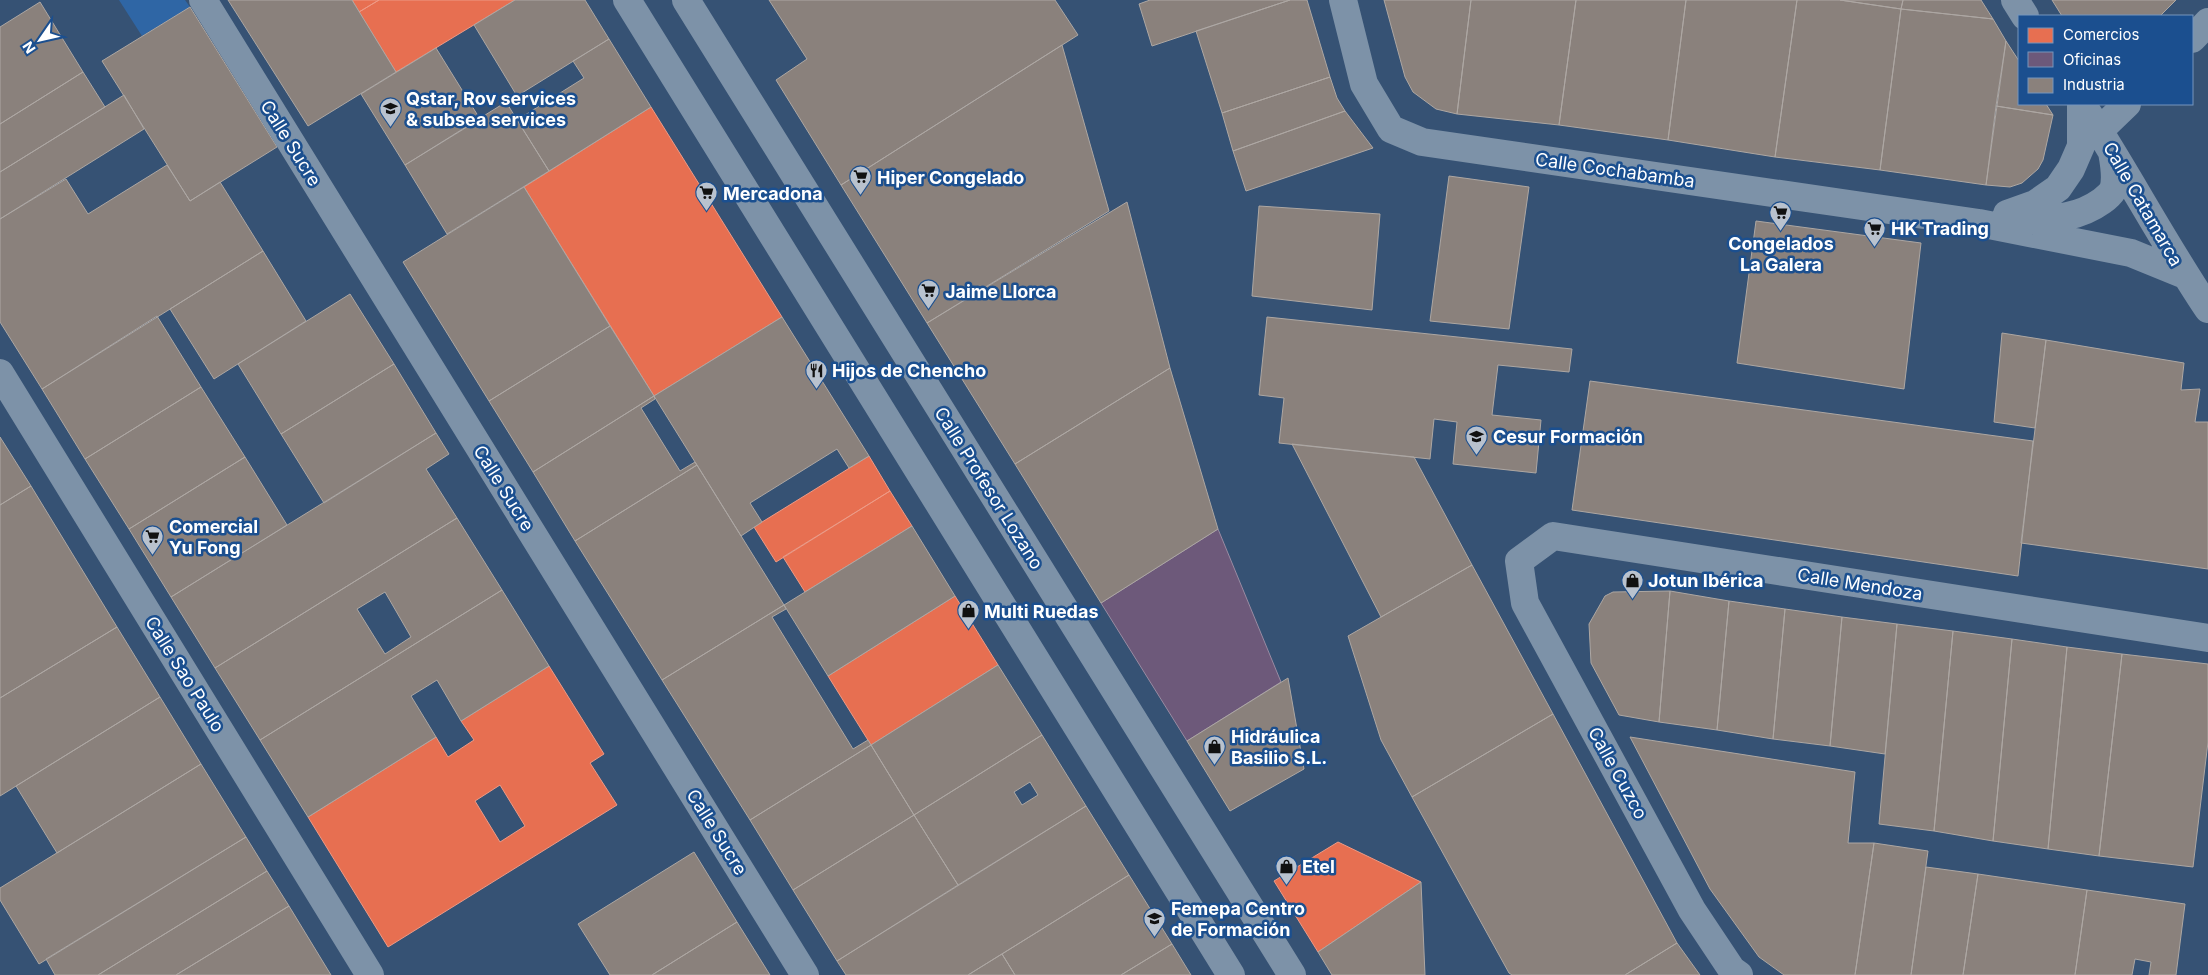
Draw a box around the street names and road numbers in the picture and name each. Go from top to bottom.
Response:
street label: Calle Sucre [256,96,326,190]
street label: Calle Catamarca [2099,138,2187,270]
street label: Calle Cochabamba [1534,148,1696,192]
street label: Calle Profesor Lozano [930,403,1048,573]
street label: Calle Sucre [469,441,539,535]
street label: Calle Mendoza [1796,564,1924,604]
street label: Calle Sao Paulo [141,612,229,736]
street label: Calle Cuzco [1584,723,1652,823]
street label: Calle Sucre [682,785,752,879]

